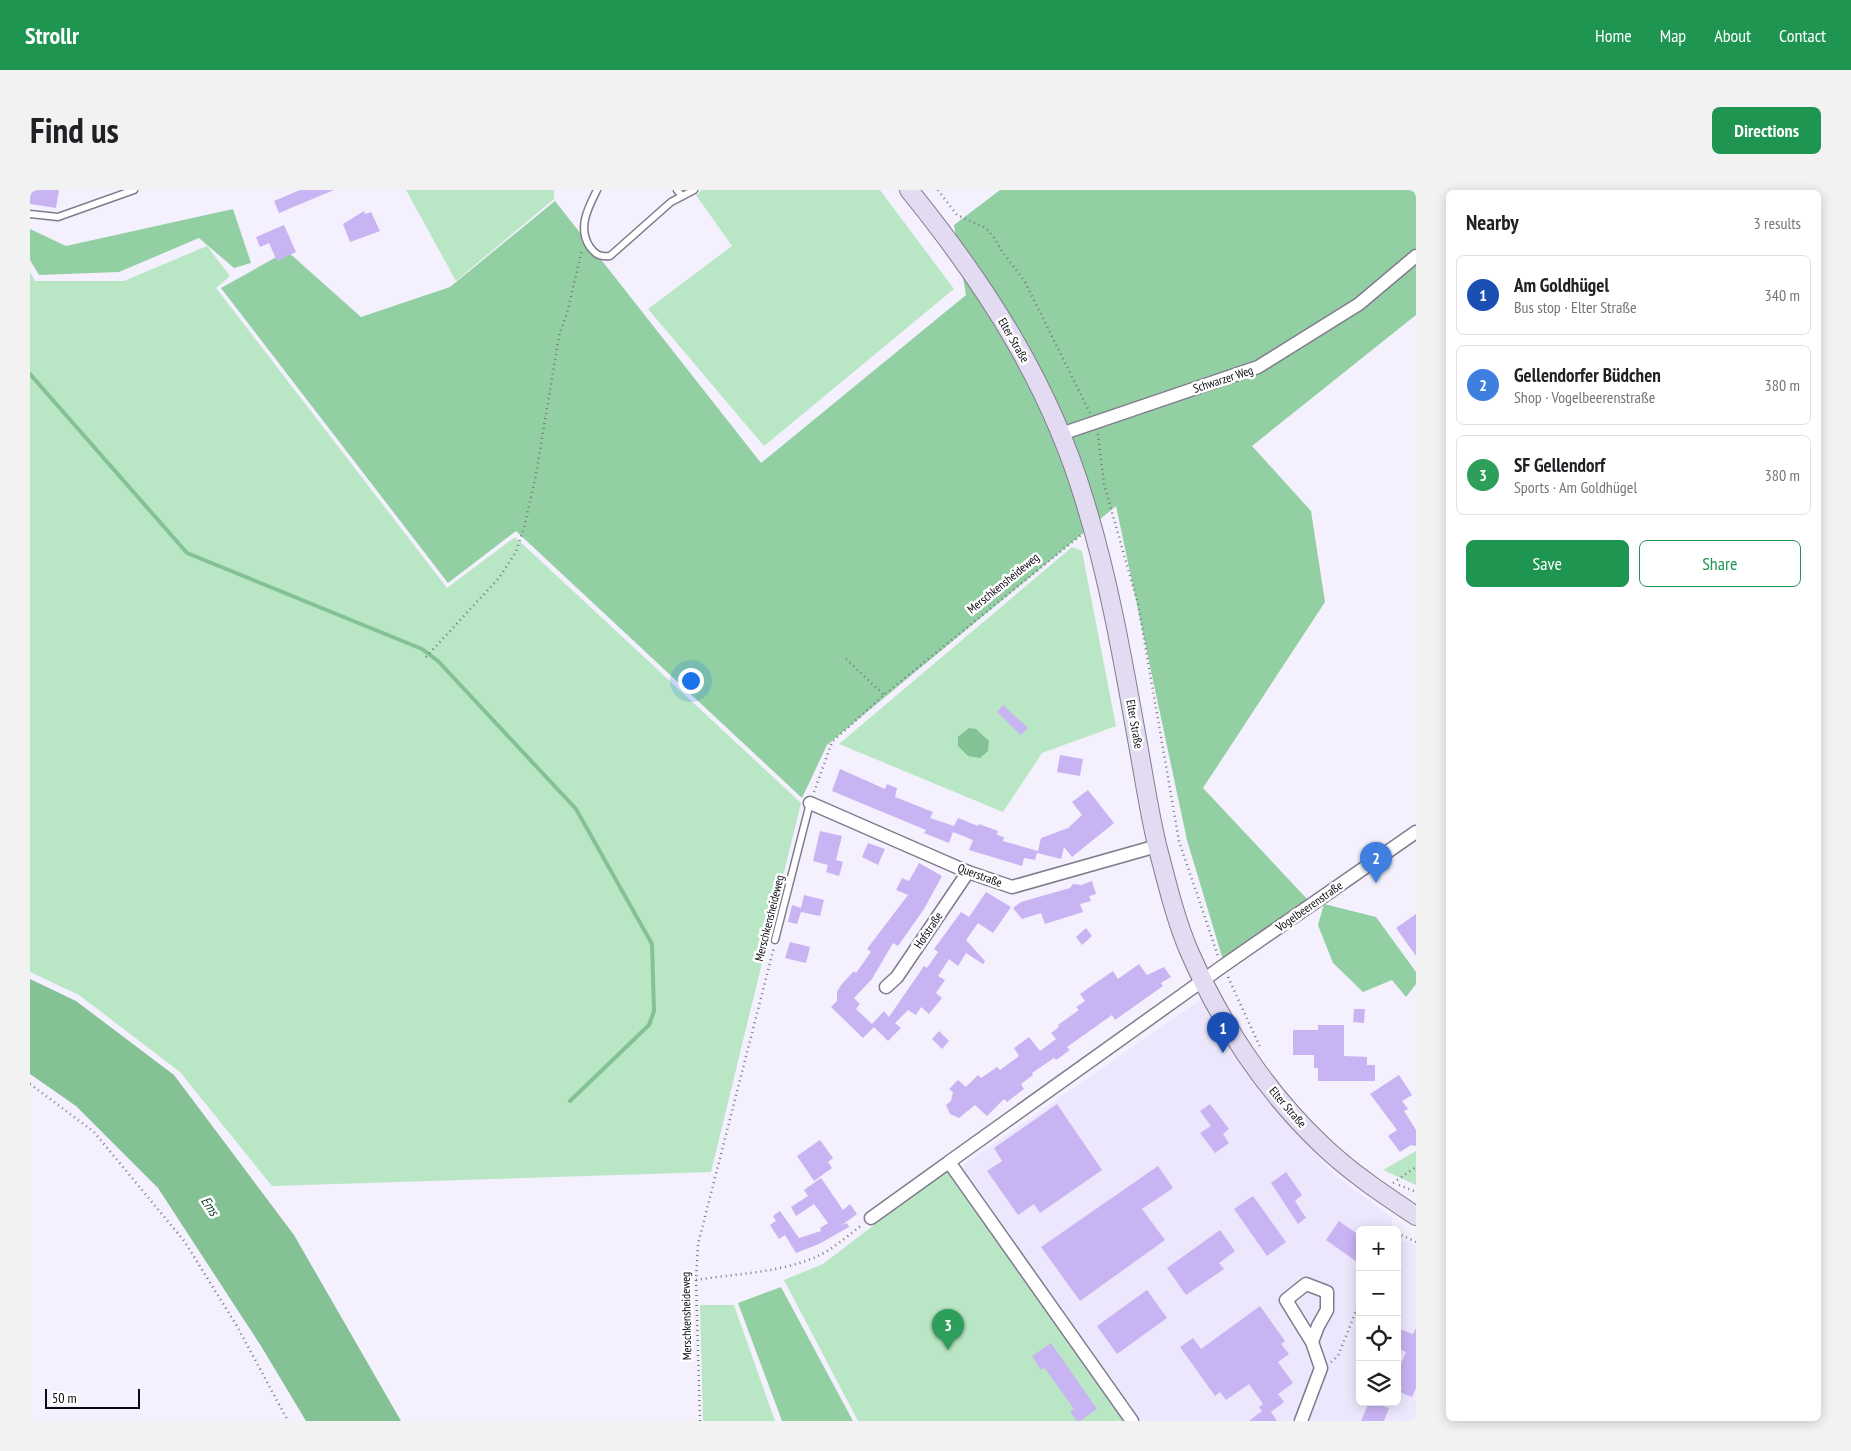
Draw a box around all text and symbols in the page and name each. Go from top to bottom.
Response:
text: Strollr [25,20,79,51]
text: Home [1595,24,1632,47]
text: Map [1660,24,1686,47]
text: About [1714,24,1751,47]
text: Contact [1779,24,1826,47]
text: Find us [30,107,119,153]
button: Directions [1712,107,1821,154]
text: Nearby [1466,209,1519,236]
text: 3 results [1754,213,1801,233]
text: Am Goldhügel [1514,273,1609,297]
text: 1 [1479,285,1487,305]
text: 340 m [1765,285,1800,305]
text: Bus stop · Elter Straße [1514,297,1637,317]
street label: Elter Straße [995,315,1033,365]
street label: Schwarzer Weg [1191,362,1255,396]
text: Gellendorfer Büdchen [1514,363,1661,387]
text: 2 [1479,375,1487,395]
text: 380 m [1765,375,1800,395]
text: Shop · Vogelbeerenstraße [1514,387,1655,407]
text: SF Gellendorf [1514,453,1605,477]
text: 3 [1479,465,1487,485]
text: 380 m [1765,465,1800,485]
text: Sports · Am Goldhügel [1514,477,1637,497]
button: Save [1466,540,1629,587]
button: Share [1639,540,1801,587]
street label: Merschkensheideweg [964,549,1042,617]
your location [678,668,704,694]
street label: Elter Straße [1123,698,1147,750]
pin: 2 [1360,842,1392,883]
street label: Querstraße [956,860,1004,890]
street label: Merschkensheideweg [751,873,787,963]
street label: Vogelbeerenstraße [1272,877,1345,935]
street label: Hofstraße [910,909,946,951]
pin: 1 [1207,1012,1239,1053]
street label: Elter Straße [1266,1083,1310,1131]
water label: Ems [197,1193,224,1220]
map controls [1356,1226,1401,1406]
button: + [1356,1226,1401,1271]
button: − [1356,1271,1401,1316]
street label: Merschkensheideweg [678,1272,694,1360]
pin: 3 [932,1309,964,1350]
button: locate [1356,1316,1401,1361]
button: layers [1356,1361,1401,1406]
scale bar [45,1386,140,1409]
text: 50 m [52,1389,77,1407]

